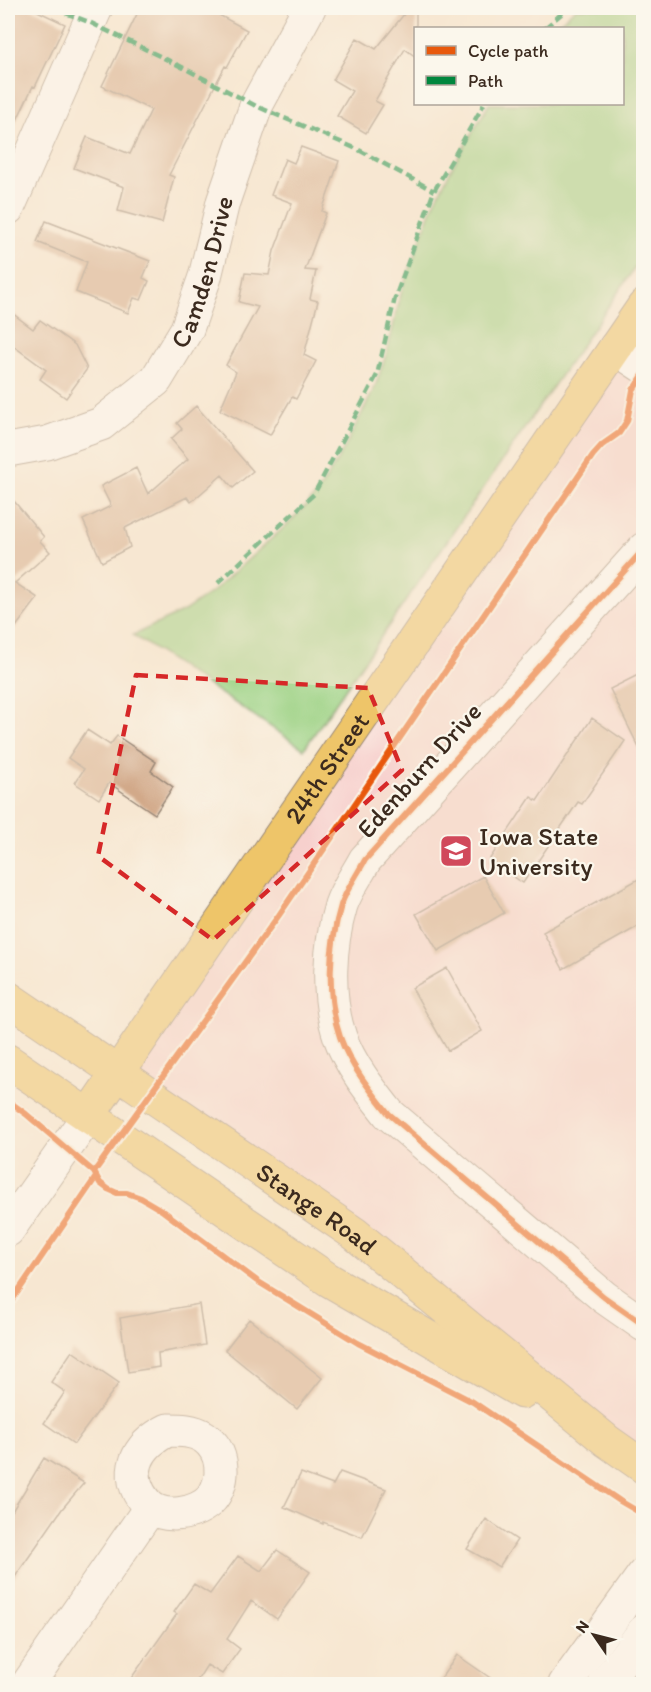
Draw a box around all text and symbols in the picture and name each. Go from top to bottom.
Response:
legend [414,27,624,105]
text: Cycle path [468,40,549,62]
text: Path [468,70,503,92]
street label: Camden Drive [163,193,240,354]
street label: Edenburn Drive [350,696,488,844]
street label: 24th Street [278,706,376,830]
place label: Iowa State University [479,820,598,882]
school or university icon: Iowa State University [438,833,474,869]
street label: Stange Road [250,1156,385,1262]
north arrow [564,1605,624,1665]
text: N [571,1617,593,1637]

